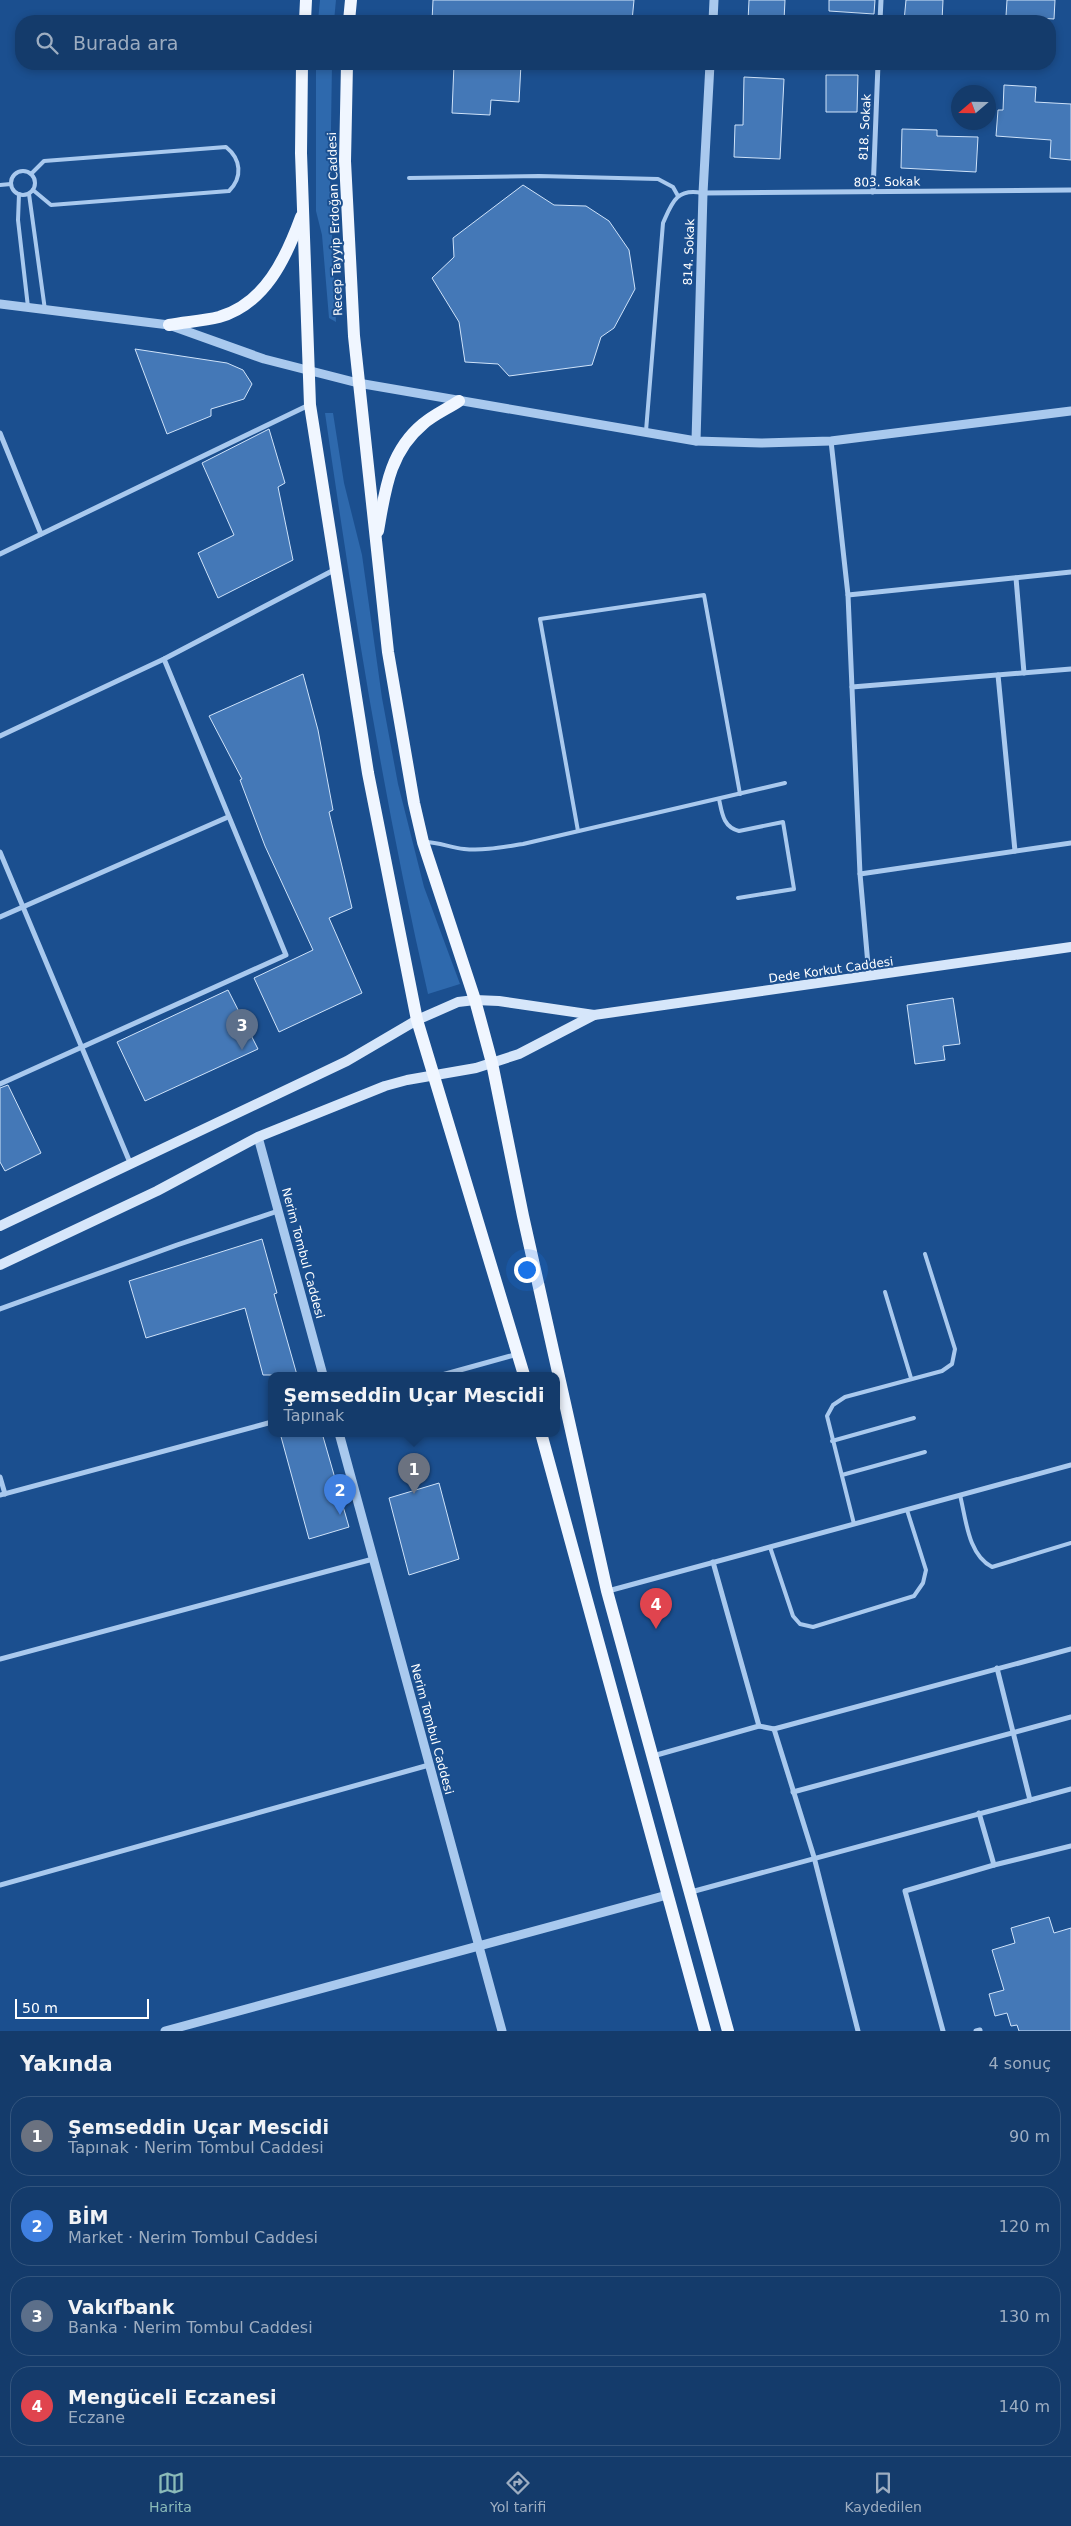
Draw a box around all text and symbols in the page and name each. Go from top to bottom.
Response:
search box [15,15,1056,70]
icon: search [33,29,61,57]
text: Burada ara [73,32,178,54]
north arrow [951,85,996,130]
street label: 818. Sokak [856,93,874,161]
street label: Recep Tayyip Erdoğan Caddesi [325,132,345,316]
street label: 803. Sokak [854,174,920,190]
street label: 814. Sokak [681,218,697,285]
street label: Dede Korkut Caddesi [768,954,894,986]
pin: 3 [226,1009,258,1050]
street label: Nerim Tombul Caddesi [279,1186,327,1320]
your location [514,1257,540,1283]
popup [268,1372,560,1437]
text: Şemseddin Uçar Mescidi [284,1384,544,1406]
text: Tapınak [284,1406,344,1425]
pin: 1 [398,1453,430,1494]
pin: 2 [324,1474,356,1515]
pin: 4 [640,1588,672,1629]
street label: Nerim Tombul Caddesi [408,1662,456,1796]
scale bar [15,1996,149,2019]
text: 50 m [22,2000,58,2016]
text: Yakında [20,2052,113,2076]
text: 4 sonuç [989,2054,1051,2073]
text: Şemseddin Uçar Mescidi [68,2116,329,2138]
text: 1 [31,2127,43,2146]
text: 90 m [1009,2127,1050,2146]
text: Tapınak · Nerim Tombul Caddesi [68,2138,324,2157]
text: BİM [68,2206,108,2228]
text: 2 [31,2217,43,2236]
text: 120 m [999,2217,1050,2236]
text: Market · Nerim Tombul Caddesi [68,2228,318,2247]
text: Vakıfbank [68,2296,175,2318]
text: 3 [31,2307,43,2326]
text: 130 m [999,2307,1050,2326]
text: Banka · Nerim Tombul Caddesi [68,2318,313,2337]
text: Mengüceli Eczanesi [68,2386,277,2408]
text: 4 [31,2397,43,2416]
text: 140 m [999,2397,1050,2416]
text: Eczane [68,2408,125,2427]
tab: Harita [149,2469,192,2515]
tab: Yol tarifi [490,2469,546,2515]
tab: Kaydedilen [844,2469,922,2515]

